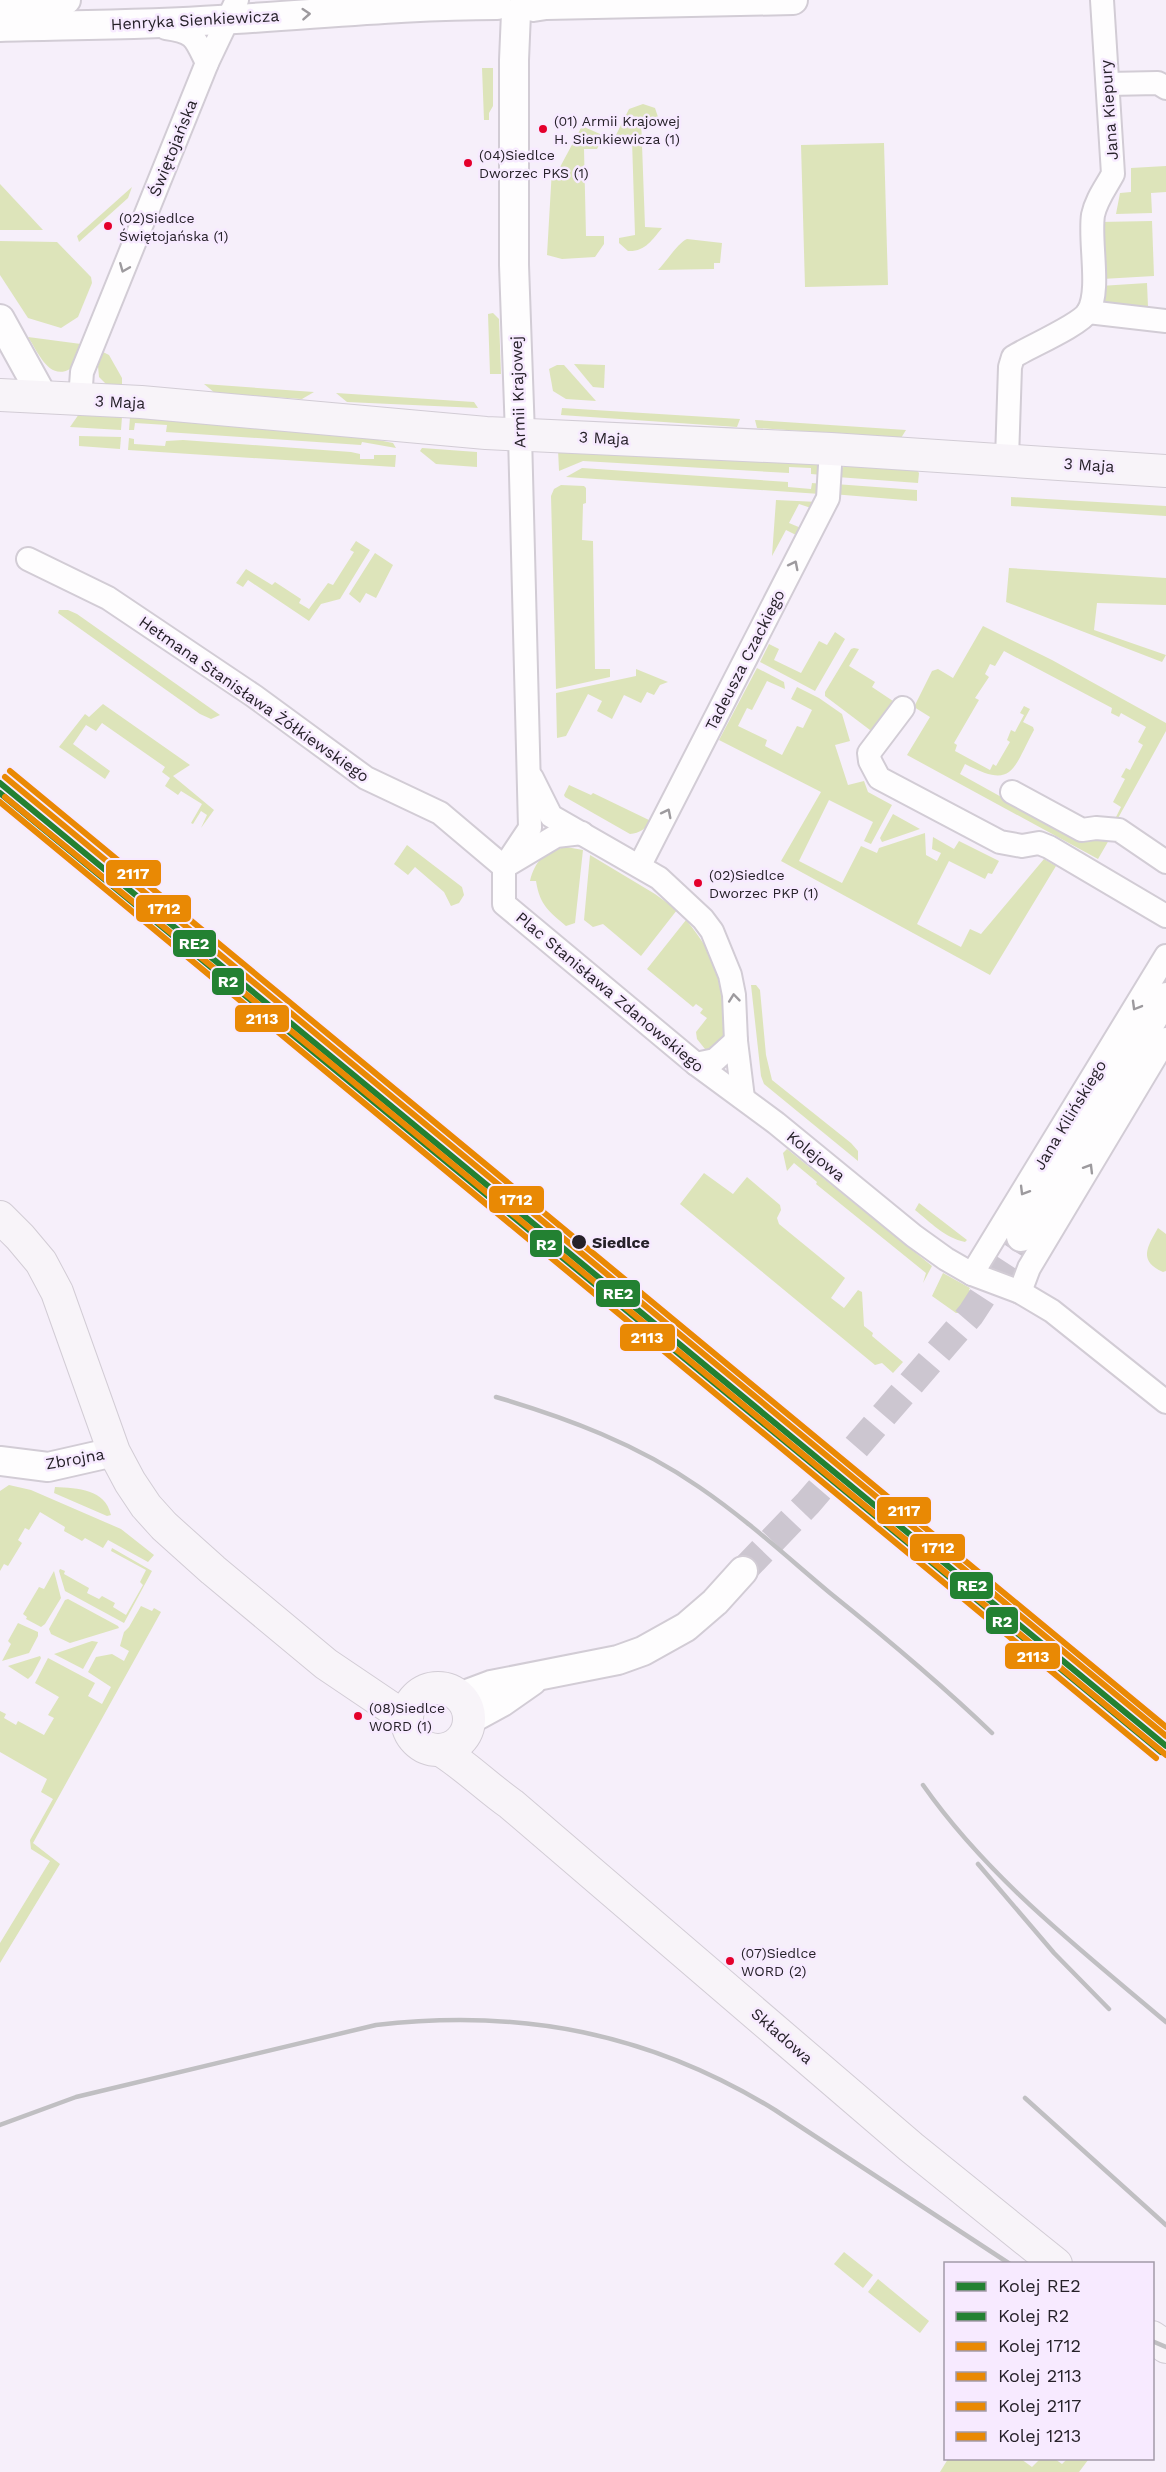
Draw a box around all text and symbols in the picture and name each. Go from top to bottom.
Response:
street label: Henryka Sienkiewicza [110,6,280,34]
one-way arrow [302,7,311,20]
street label: Jana Kiepury [1096,58,1122,161]
street label: Świętojańska [145,97,201,199]
place label: (01) Armii Krajowej H. Sienkiewicza (1) [554,113,680,147]
marker: (01) Armii Krajowej H. Sienkiewicza (1) [537,123,549,135]
place label: (04)Siedlce Dworzec PKS (1) [479,147,589,181]
marker: (04)Siedlce Dworzec PKS (1) [462,157,474,169]
place label: (02)Siedlce Świętojańska (1) [119,210,228,244]
marker: (02)Siedlce Świętojańska (1) [102,220,114,232]
one-way arrow [119,262,131,273]
street label: Armii Krajowej [507,336,529,448]
street label: 3 Maja [94,391,146,413]
street label: 3 Maja [578,427,630,449]
street label: 3 Maja [1063,454,1115,476]
one-way arrow [787,560,798,571]
street label: Tadeusza Czackiego [701,586,789,734]
street label: Hetmana Stanisława Żółkiewskiego [135,612,373,786]
one-way arrow [660,809,671,819]
line badge: 2117 [105,859,162,887]
text: 2117 [116,864,150,883]
place label: (02)Siedlce Dworzec PKP (1) [709,867,818,901]
marker: (02)Siedlce Dworzec PKP (1) [692,877,704,889]
line badge: 1712 [135,894,192,923]
text: 1712 [147,899,181,918]
street label: Plac Stanisława Zdanowskiego [512,908,708,1076]
line badge: RE2 [172,929,217,958]
text: RE2 [179,934,209,953]
line badge: R2 [211,967,245,996]
text: R2 [218,972,238,991]
one-way arrow [728,993,741,1003]
one-way arrow [1132,1000,1144,1010]
line badge: 2113 [234,1004,290,1033]
text: 2113 [246,1009,278,1028]
street label: Jana Kilińskiego [1030,1057,1110,1173]
street label: Kolejowa [783,1127,849,1185]
one-way arrow [1082,1164,1094,1174]
line badge: 1712 [488,1185,545,1214]
one-way arrow [1019,1185,1031,1195]
text: 1712 [499,1190,533,1209]
line badge: R2 [529,1229,563,1258]
marker: Siedlce [570,1233,588,1251]
place label: Siedlce [592,1233,650,1252]
text: R2 [536,1235,556,1254]
line badge: RE2 [595,1279,641,1308]
text: RE2 [603,1284,633,1303]
line badge: 2113 [619,1323,676,1352]
text: 2113 [631,1328,663,1347]
street label: Zbrojna [44,1445,106,1473]
line badge: 2117 [876,1496,932,1525]
text: 2117 [887,1501,921,1520]
line badge: 1712 [909,1533,966,1562]
text: 1712 [921,1538,955,1557]
line badge: RE2 [949,1571,994,1600]
text: RE2 [957,1576,987,1595]
line badge: R2 [985,1606,1019,1635]
text: R2 [992,1612,1012,1631]
line badge: 2113 [1004,1642,1061,1670]
text: 2113 [1017,1647,1049,1666]
place label: (08)Siedlce WORD (1) [369,1700,445,1734]
marker: (08)Siedlce WORD (1) [352,1710,364,1722]
place label: (07)Siedlce WORD (2) [741,1945,816,1979]
marker: (07)Siedlce WORD (2) [724,1955,736,1967]
street label: Składowa [747,2004,817,2068]
legend [944,2262,1154,2460]
text: Kolej RE2 [998,2275,1081,2296]
text: Kolej R2 [998,2305,1069,2326]
text: Kolej 1712 [998,2335,1081,2356]
text: Kolej 2113 [998,2365,1082,2386]
text: Kolej 2117 [998,2395,1081,2416]
text: Kolej 1213 [998,2425,1081,2446]

